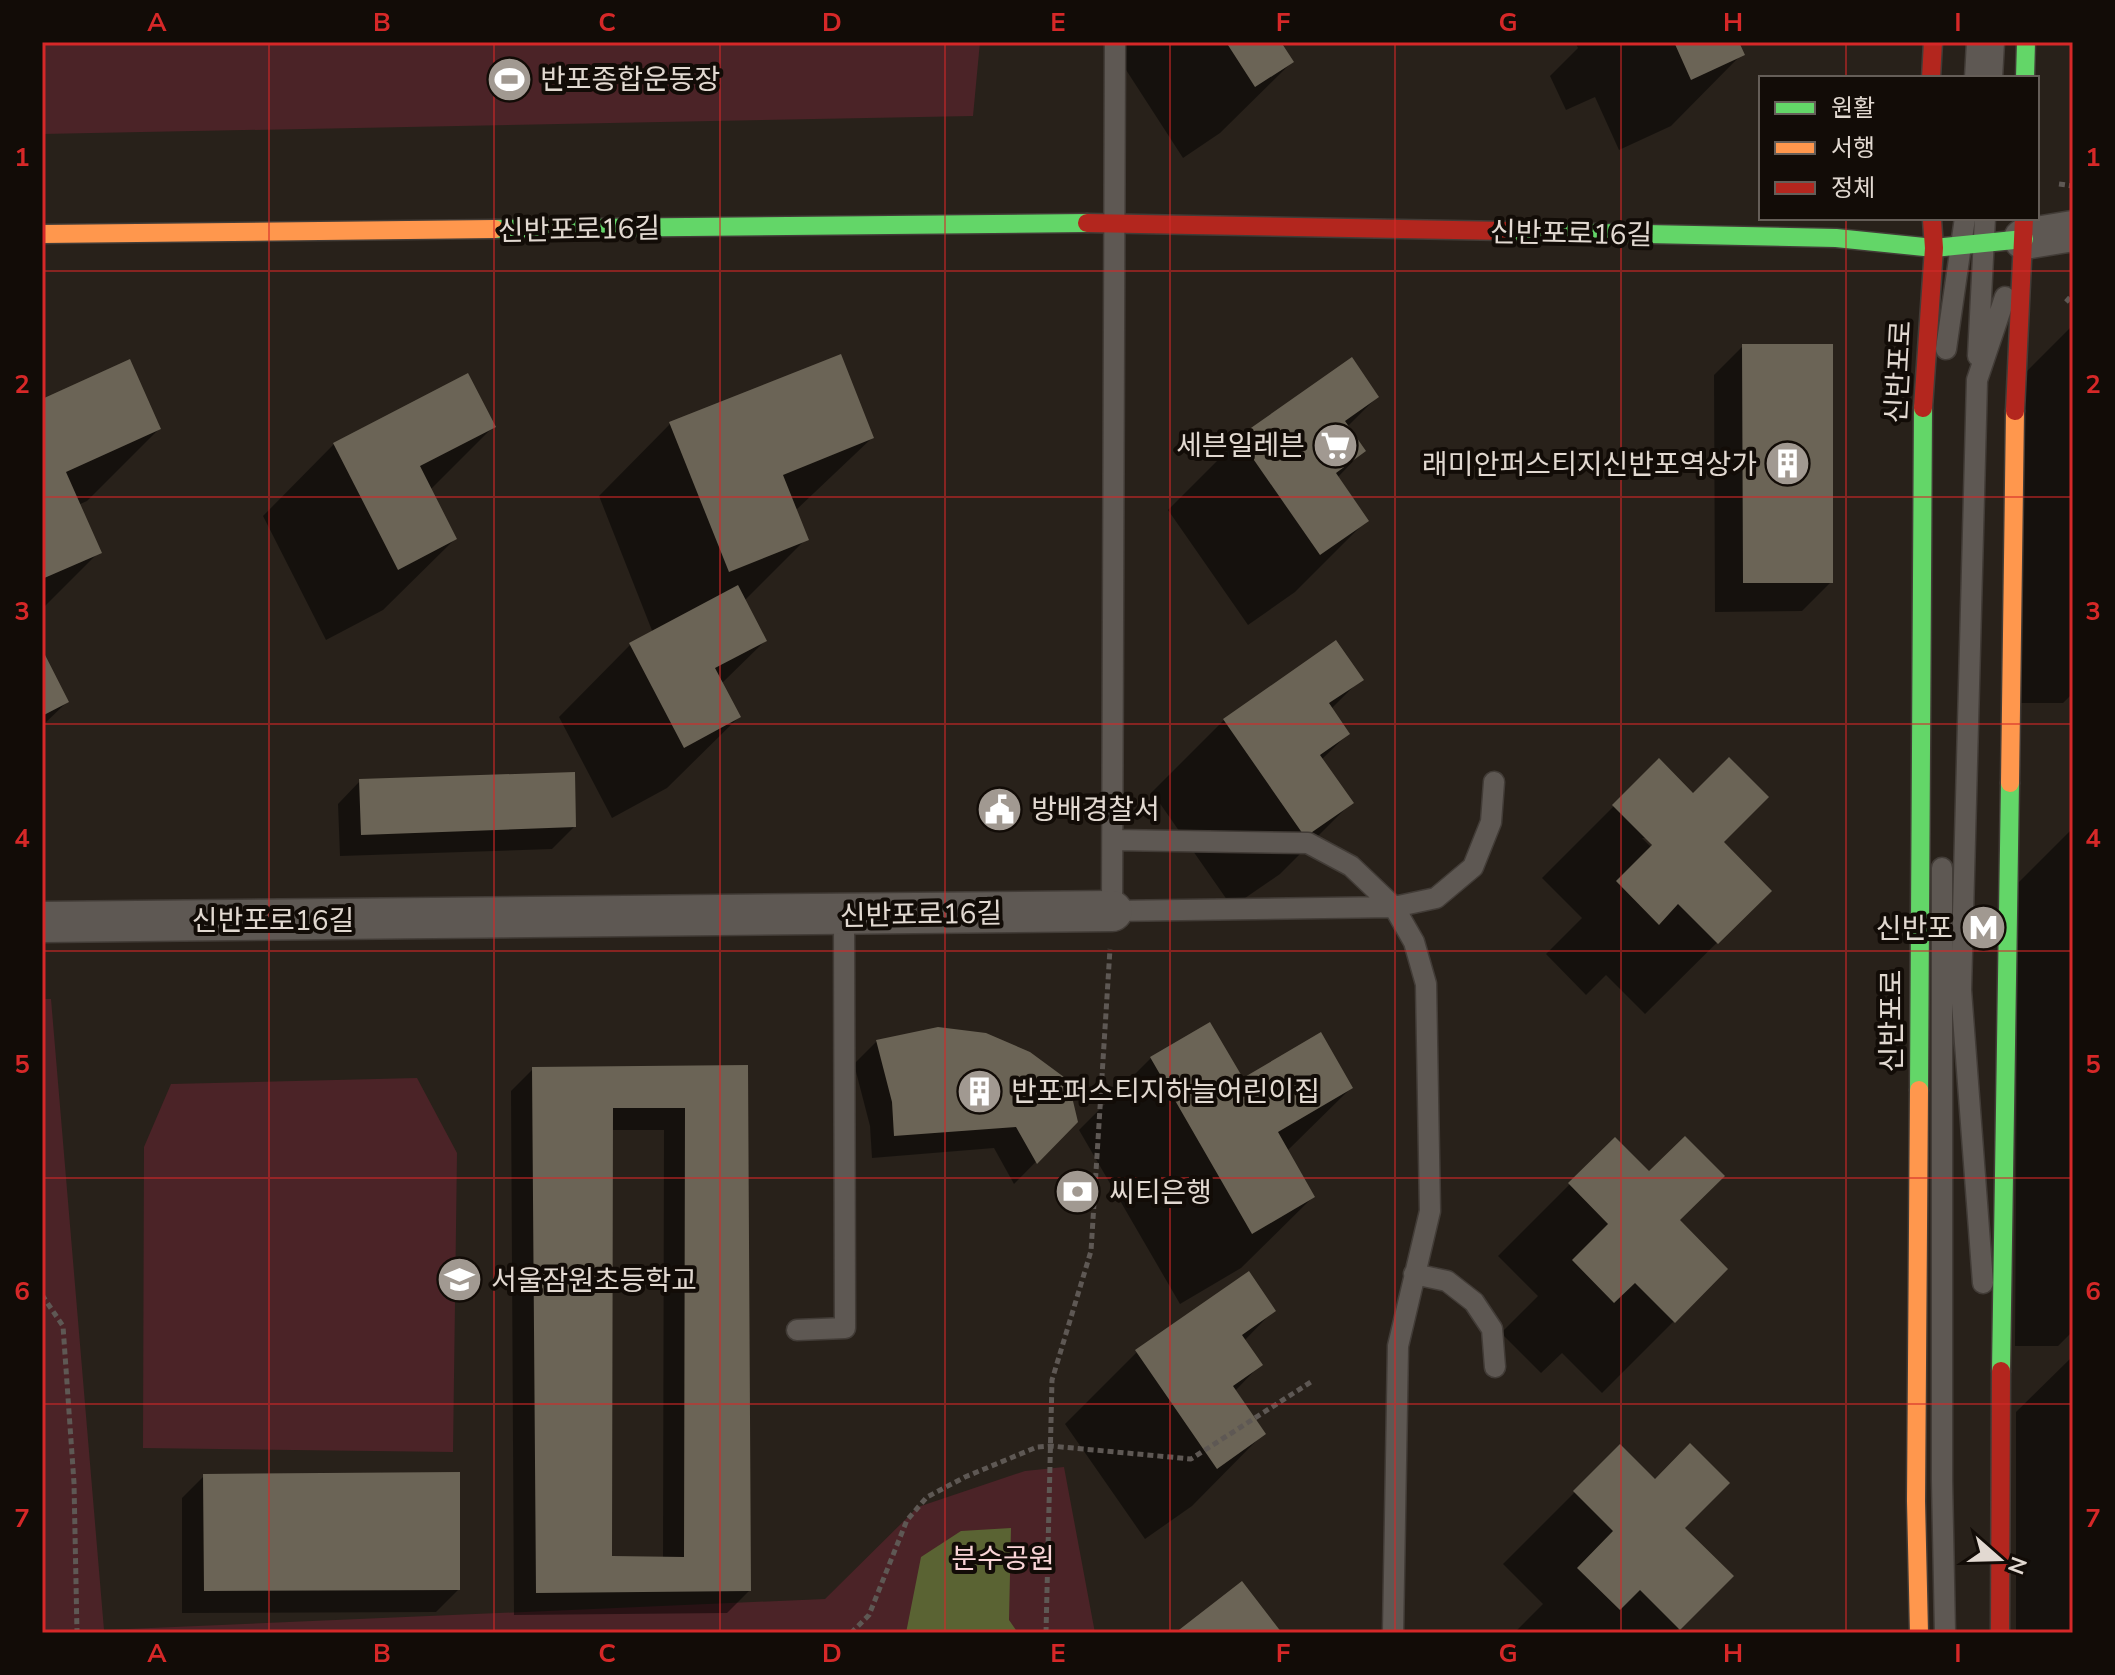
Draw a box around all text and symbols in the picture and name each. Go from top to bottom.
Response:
text: A [147,5,167,40]
text: B [373,5,391,40]
text: C [598,5,616,40]
text: D [822,5,842,40]
text: E [1050,5,1066,40]
text: F [1276,5,1290,40]
text: G [1498,5,1518,40]
text: H [1723,5,1743,40]
text: I [1954,5,1962,40]
sports icon: 반포종합운동장 [485,55,533,103]
place label: 반포종합운동장 [540,61,720,99]
legend [1759,76,2039,220]
text: 원활 [1831,92,1875,124]
text: 서행 [1831,132,1875,164]
text: 1 [14,140,30,175]
text: 1 [2085,140,2101,175]
text: 정체 [1831,172,1875,204]
street label: 신반포로16길 [497,210,661,250]
street label: 신반포로16길 [1489,214,1653,254]
street label: 신반포로 [1877,320,1921,424]
text: 2 [14,367,30,402]
text: 2 [2085,367,2101,402]
supermarket icon: 세븐일레븐 [1312,421,1360,469]
place label: 세븐일레븐 [1176,427,1305,465]
building icon: 래미안퍼스티지신반포역상가 [1764,440,1812,488]
place label: 래미안퍼스티지신반포역상가 [1422,446,1757,484]
text: 3 [14,594,30,629]
text: 3 [2085,594,2101,629]
public building icon: 방배경찰서 [976,785,1024,833]
place label: 방배경찰서 [1031,791,1160,829]
text: 4 [14,821,30,856]
text: 4 [2085,821,2101,856]
street label: 신반포로16길 [839,895,1003,935]
street label: 신반포로16길 [192,902,354,940]
metro station icon: 신반포 [1960,904,2008,952]
place label: 신반포 [1876,910,1953,948]
street label: 신반포로 [1873,969,1911,1073]
text: 5 [14,1047,30,1082]
text: 5 [2085,1047,2101,1082]
building icon: 반포퍼스티지하늘어린이집 [956,1067,1004,1115]
place label: 반포퍼스티지하늘어린이집 [1011,1073,1320,1111]
bank icon: 씨티은행 [1054,1168,1102,1216]
place label: 씨티은행 [1109,1174,1212,1212]
school or university icon: 서울잠원초등학교 [436,1256,484,1304]
place label: 서울잠원초등학교 [491,1262,697,1300]
text: 6 [14,1274,30,1309]
text: 6 [2085,1274,2101,1309]
text: 7 [14,1501,30,1536]
text: 7 [2085,1501,2101,1536]
north arrow [1959,1519,2039,1599]
park label: 분수공원 [951,1540,1055,1578]
text: N [2000,1553,2034,1578]
text: A [147,1636,167,1671]
text: B [373,1636,391,1671]
text: C [598,1636,616,1671]
text: D [822,1636,842,1671]
text: E [1050,1636,1066,1671]
text: F [1276,1636,1290,1671]
text: G [1498,1636,1518,1671]
text: H [1723,1636,1743,1671]
text: I [1954,1636,1962,1671]

